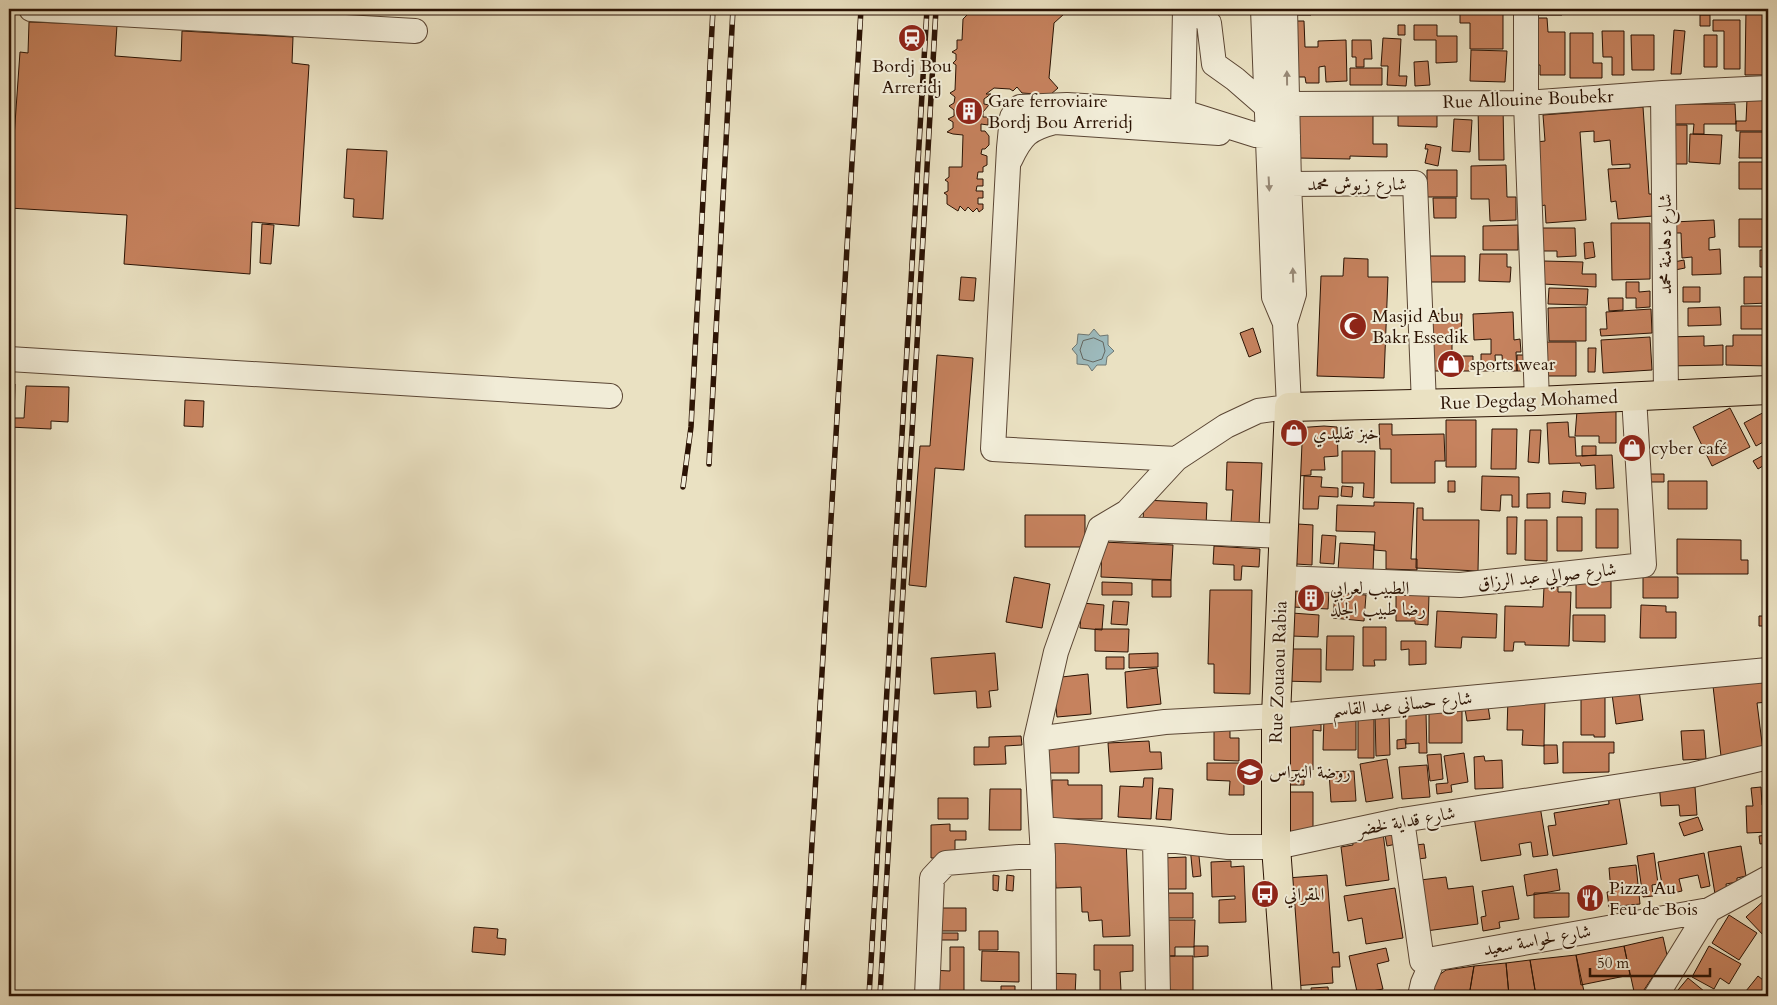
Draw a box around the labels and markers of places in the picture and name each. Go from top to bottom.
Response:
station icon: Bordj Bou Arreridj [897,23,927,53]
place label: Bordj Bou Arreridj [872,54,952,100]
place label: Gare ferroviaire Bordj Bou Arreridj [988,89,1133,135]
building icon: Gare ferroviaire Bordj Bou Arreridj [954,96,984,126]
place label: Masjid Abu Bakr Essedik [1372,304,1469,350]
mosque icon: Masjid Abu Bakr Essedik [1338,311,1368,341]
shop icon: sports wear [1436,349,1466,379]
place label: sports wear [1470,352,1556,377]
shop icon: خبز تقليدي [1279,418,1309,448]
place label: خبز تقليدي [1313,421,1379,448]
shop icon: cyber café [1617,433,1647,463]
place label: cyber café [1651,436,1728,461]
place label: الطبيب لعرابي رضا طبيب الجلد [1330,576,1426,622]
building icon: الطبيب لعرابي رضا طبيب الجلد [1296,583,1326,613]
school or university icon: روضة النبراس [1235,757,1265,787]
place label: روضة النبراس [1269,760,1351,785]
place label: Pizza Au Feu de Bois [1609,876,1698,922]
bus stop icon: المقراني [1250,879,1280,909]
place label: المقراني [1284,882,1324,909]
restaurant icon: Pizza Au Feu de Bois [1575,883,1605,913]

